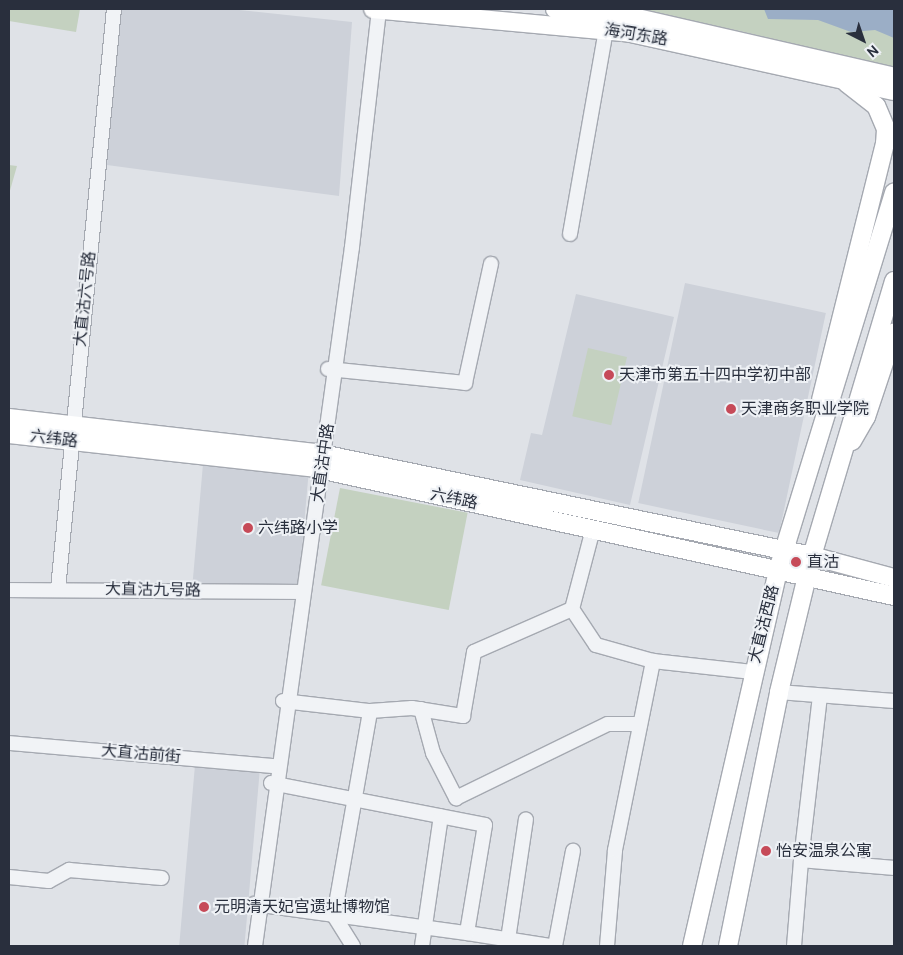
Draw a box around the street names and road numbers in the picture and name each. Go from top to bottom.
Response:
street label: 海河东路 [603,21,669,49]
street label: 大直沽六号路 [70,250,100,348]
street label: 大直沽中路 [308,422,338,504]
street label: 六纬路 [29,427,79,451]
street label: 六纬路 [429,485,479,513]
street label: 大直沽九号路 [105,580,201,600]
street label: 大直沽西路 [745,583,783,665]
street label: 大直沽前街 [100,741,182,767]

